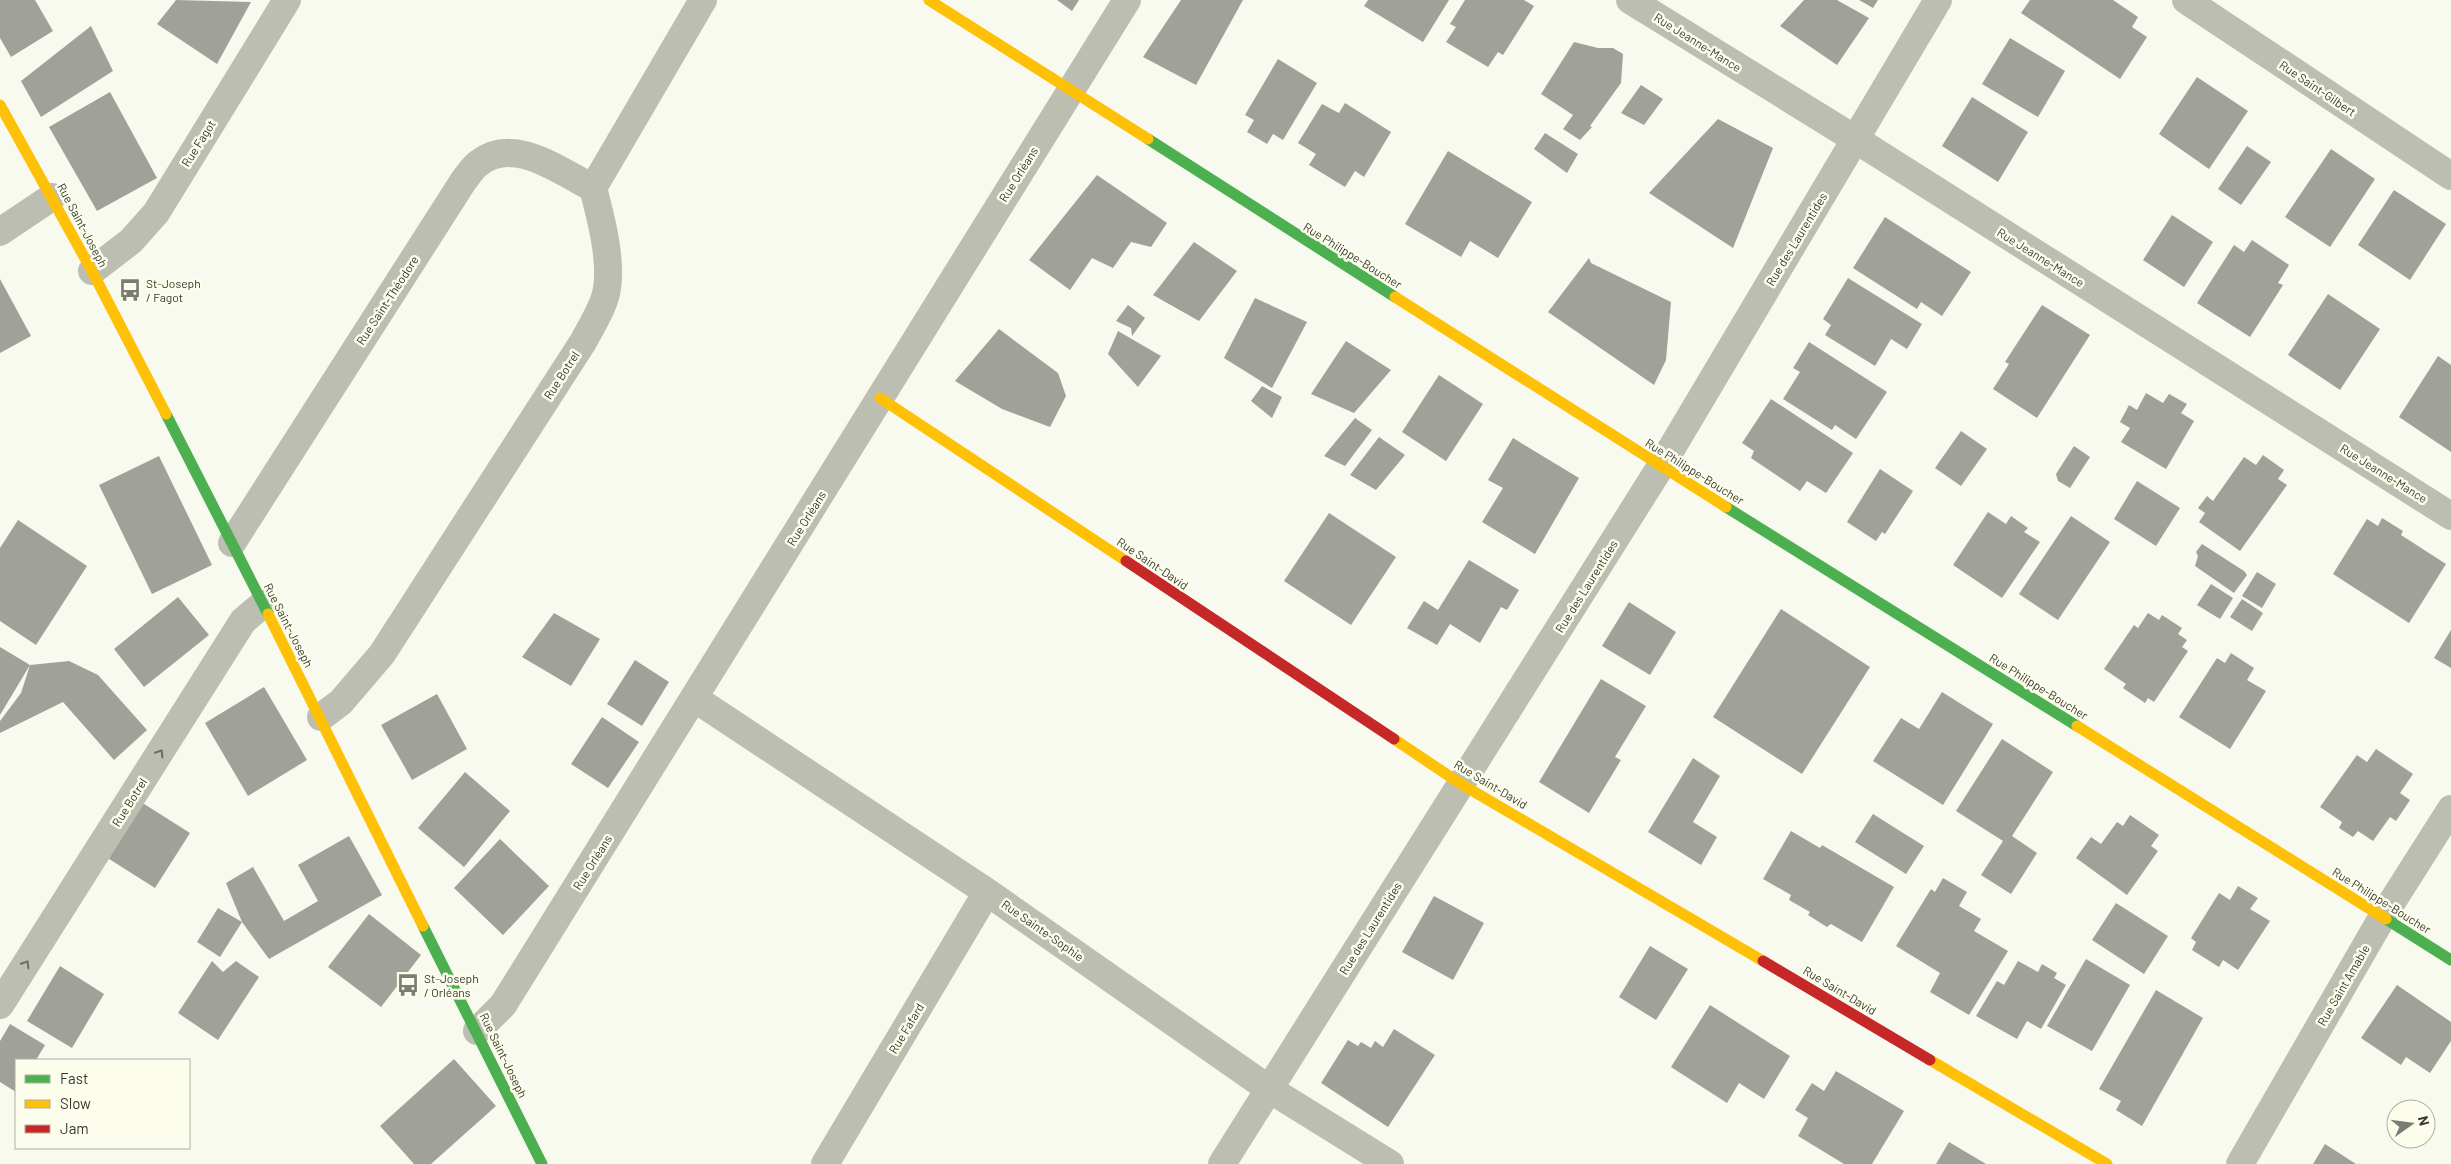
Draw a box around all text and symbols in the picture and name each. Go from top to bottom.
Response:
street label: Rue Jeanne-Mance [1652,10,1744,74]
street label: Rue Saint-Gilbert [2277,57,2359,119]
street label: Rue Fagot [178,117,218,169]
street label: Rue Orléans [996,144,1040,204]
street label: Rue Saint-Joseph [55,181,111,269]
street label: Rue des Laurentides [1763,190,1829,288]
street label: Rue Philippe-Boucher [1301,219,1405,291]
street label: Rue Jeanne-Mance [1995,225,2087,289]
street label: Rue Saint-Théodore [353,253,421,347]
place label: St-Joseph / Fagot [146,276,201,304]
bus stop icon: St-Joseph / Fagot [117,277,143,303]
street label: Rue Botrel [540,348,582,402]
street label: Rue Philippe-Boucher [1643,435,1747,507]
street label: Rue Jeanne-Mance [2338,441,2430,505]
street label: Rue Orléans [784,488,828,548]
street label: Rue Saint-David [1115,534,1191,592]
street label: Rue des Laurentides [1552,537,1620,635]
street label: Rue Saint-Joseph [262,580,316,670]
street label: Rue Philippe-Boucher [1987,650,2091,722]
one-way arrow [154,749,163,758]
street label: Rue Saint-David [1452,757,1530,811]
street label: Rue Botrel [109,775,149,829]
street label: Rue Orléans [570,832,614,892]
street label: Rue Philippe-Boucher [2330,864,2434,936]
street label: Rue des Laurentides [1336,879,1404,977]
street label: Rue Sainte-Sophie [999,897,1087,963]
street label: Rue Saint Amable [2314,942,2372,1028]
one-way arrow [20,960,29,970]
street label: Rue Saint-David [1801,963,1879,1017]
place label: St-Joseph / Orléans [424,971,479,999]
bus stop icon: St-Joseph / Orléans [395,972,421,998]
street label: Rue Fafard [886,1000,926,1056]
street label: Rue Saint-Joseph [477,1010,531,1100]
legend [15,1059,190,1149]
text: Fast [60,1069,88,1087]
text: Slow [60,1094,91,1112]
north arrow [2386,1099,2436,1149]
text: N [2415,1114,2433,1127]
text: Jam [60,1119,89,1137]

